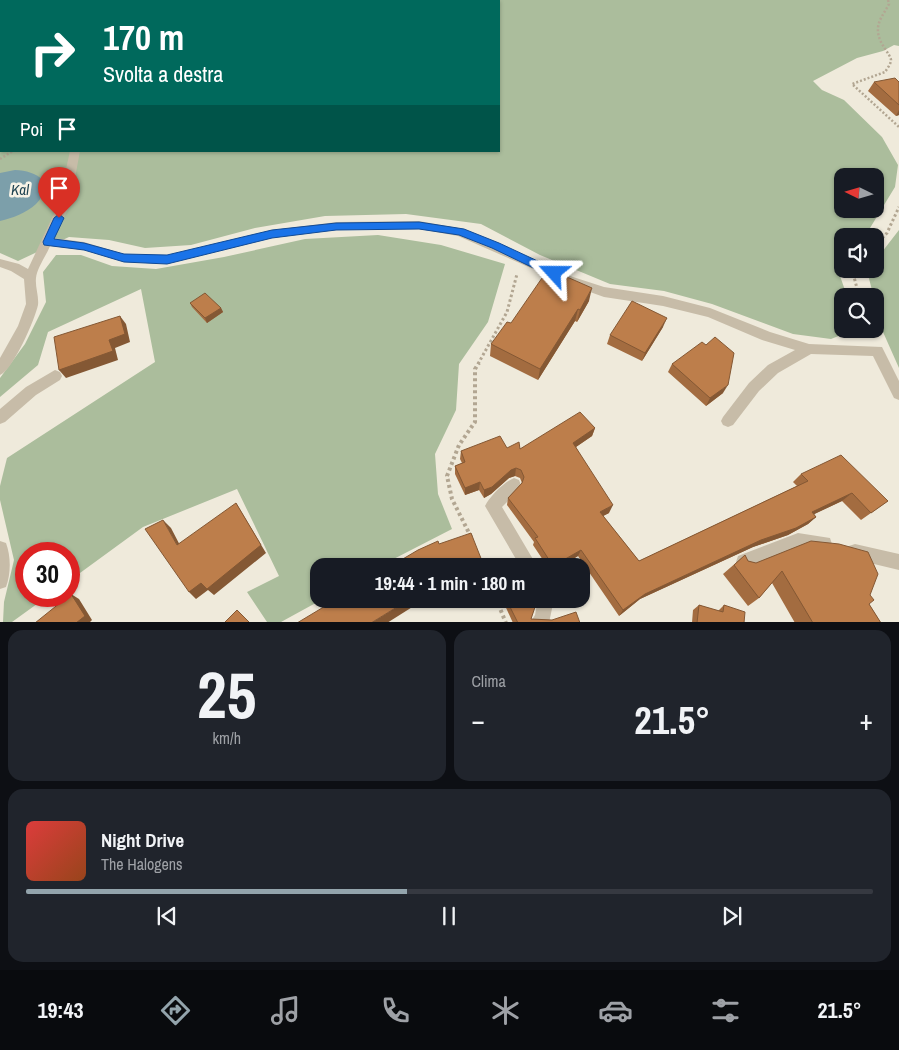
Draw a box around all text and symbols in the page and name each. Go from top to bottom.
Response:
text: 170 m [103,14,184,61]
icon: right [20,20,85,85]
text: Svolta a destra [103,59,223,89]
icon: arrive [53,115,81,143]
text: Poi [20,116,43,142]
pin [38,167,80,218]
north arrow [834,168,884,218]
map controls [834,168,884,338]
icon: arrive [45,174,73,202]
water label: Kal [11,179,29,200]
button: sound [834,228,884,278]
position arrow [527,246,579,298]
button: search [834,288,884,338]
speed limit sign: 30 [15,542,80,607]
text: 19:44 · 1 min · 180 m [375,570,525,596]
text: 25 [197,651,256,738]
text: Clima [472,670,506,692]
text: 21.5° [634,695,710,746]
text: − [472,701,485,739]
text: + [860,701,873,739]
text: km/h [213,727,241,749]
text: Night Drive [101,827,184,853]
text: The Halogens [101,853,183,875]
icon: previous [153,902,181,930]
icon: pause [435,902,463,930]
icon: next [718,902,746,930]
icon: directions [158,993,193,1028]
icon: music [268,993,303,1028]
icon: phone [378,993,413,1028]
icon: climate [488,993,523,1028]
icon: car [598,993,633,1028]
icon: filters [708,993,743,1028]
text: 19:43 [37,995,84,1025]
text: 21.5° [818,995,862,1025]

